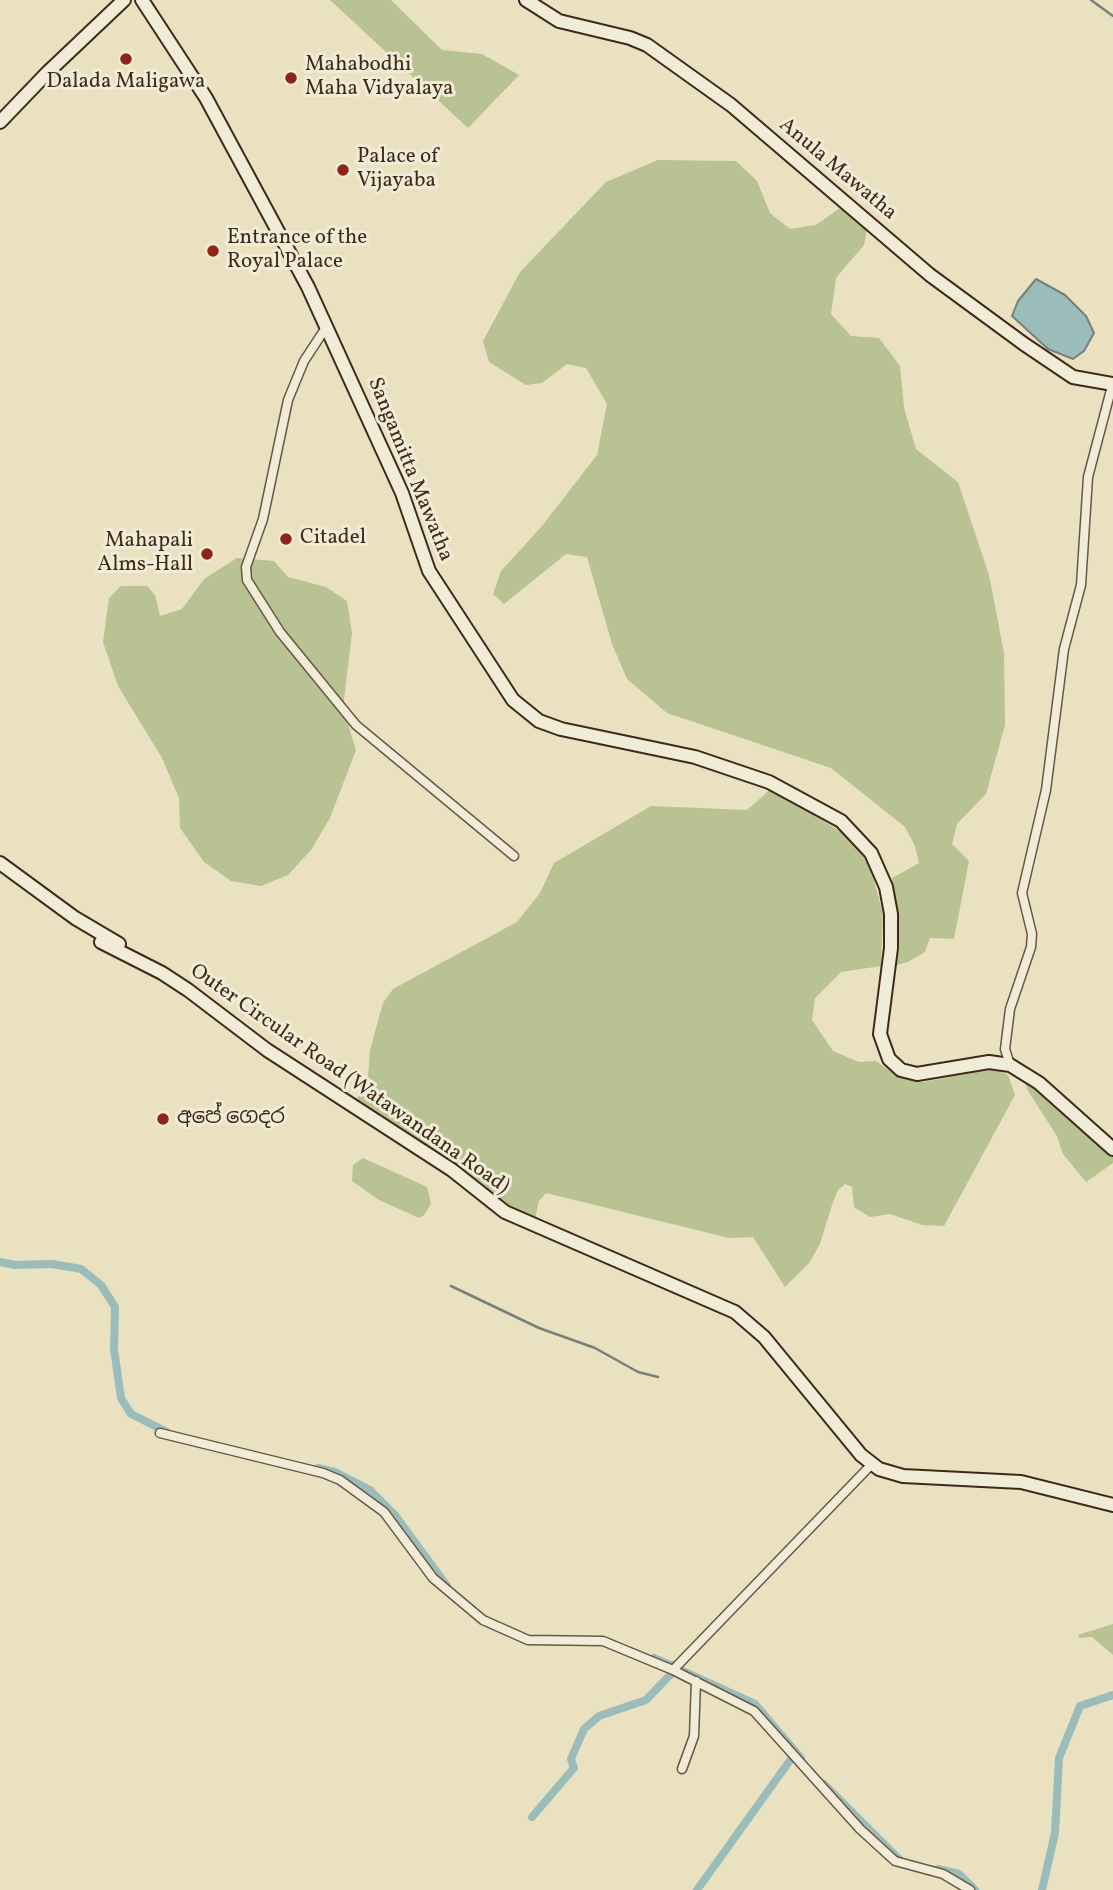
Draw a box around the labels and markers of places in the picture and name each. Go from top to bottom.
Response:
marker: Dalada Maligawa [118,51,134,67]
place label: Mahabodhi Maha Vidyalaya [305,53,453,103]
place label: Dalada Maligawa [47,70,205,96]
marker: Mahabodhi Maha Vidyalaya [283,70,299,86]
place label: Palace of Vijayaba [357,145,438,195]
marker: Palace of Vijayaba [335,162,351,178]
place label: Entrance of the Royal Palace [227,226,367,276]
marker: Entrance of the Royal Palace [205,243,221,259]
place label: Citadel [300,526,366,552]
place label: Mahapali Alms-Hall [97,529,193,579]
marker: Citadel [278,531,294,547]
marker: Mahapali Alms-Hall [199,546,215,562]
place label: අපේ ගෙදර [177,1106,285,1132]
marker: අපේ ගෙදර [155,1111,171,1127]

